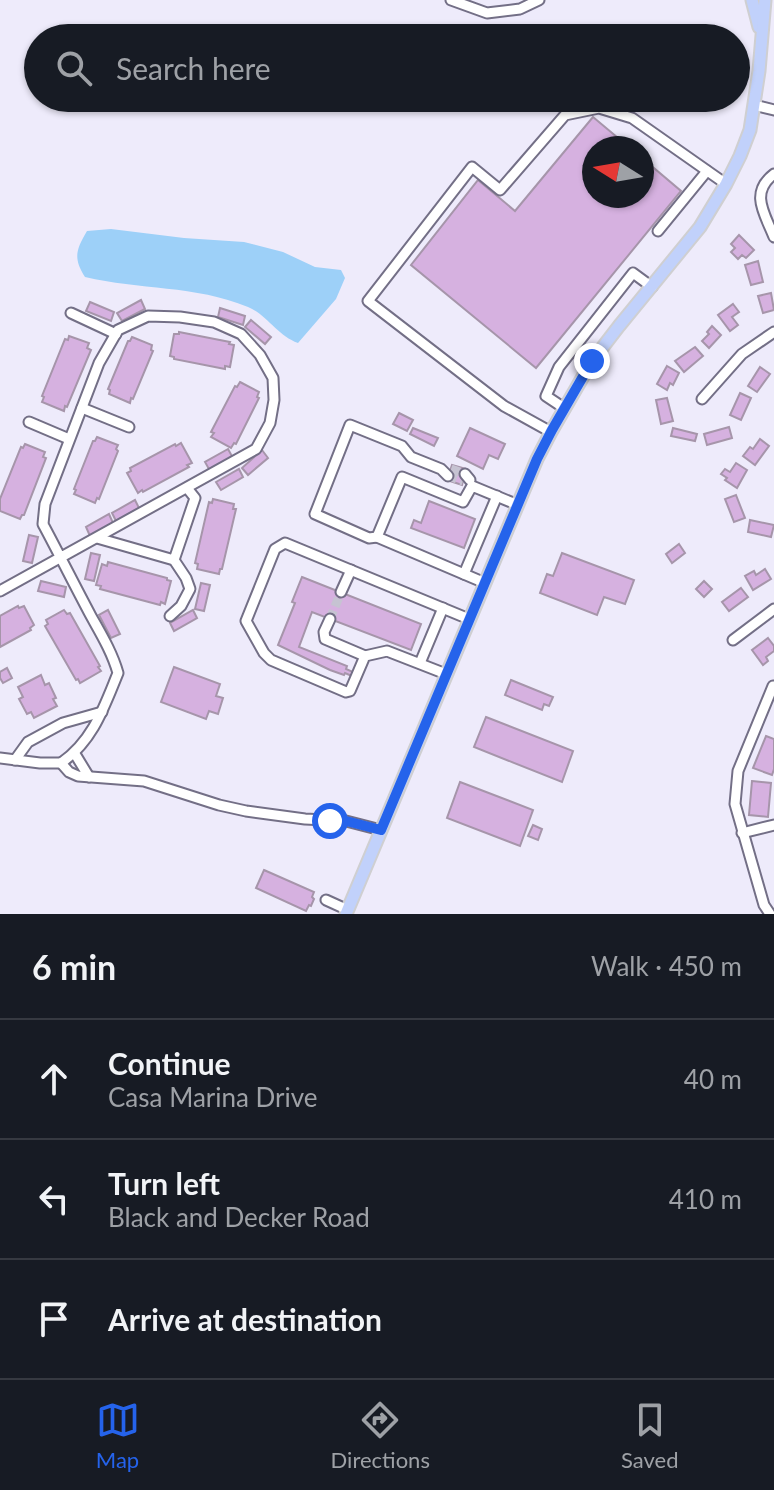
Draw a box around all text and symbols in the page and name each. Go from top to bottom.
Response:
search box [24,24,750,112]
icon: search [52,46,96,90]
text: Search here [116,50,271,86]
north arrow [582,136,654,208]
route end [574,343,610,379]
route start [312,803,348,839]
text: 6 min [32,946,116,987]
text: Walk · 450 m [591,950,742,982]
text: Continue [108,1045,231,1081]
icon: ahead [32,1057,76,1101]
text: 40 m [684,1063,742,1095]
text: Casa Marina Drive [108,1081,318,1113]
text: Turn left [108,1165,220,1201]
icon: left [32,1177,76,1221]
text: 410 m [669,1183,742,1215]
text: Black and Decker Road [108,1201,370,1233]
icon: arrive [32,1297,76,1341]
text: Arrive at destination [108,1301,382,1337]
tab: Map [96,1398,140,1473]
tab: Directions [331,1398,430,1473]
tab: Saved [621,1398,678,1473]

